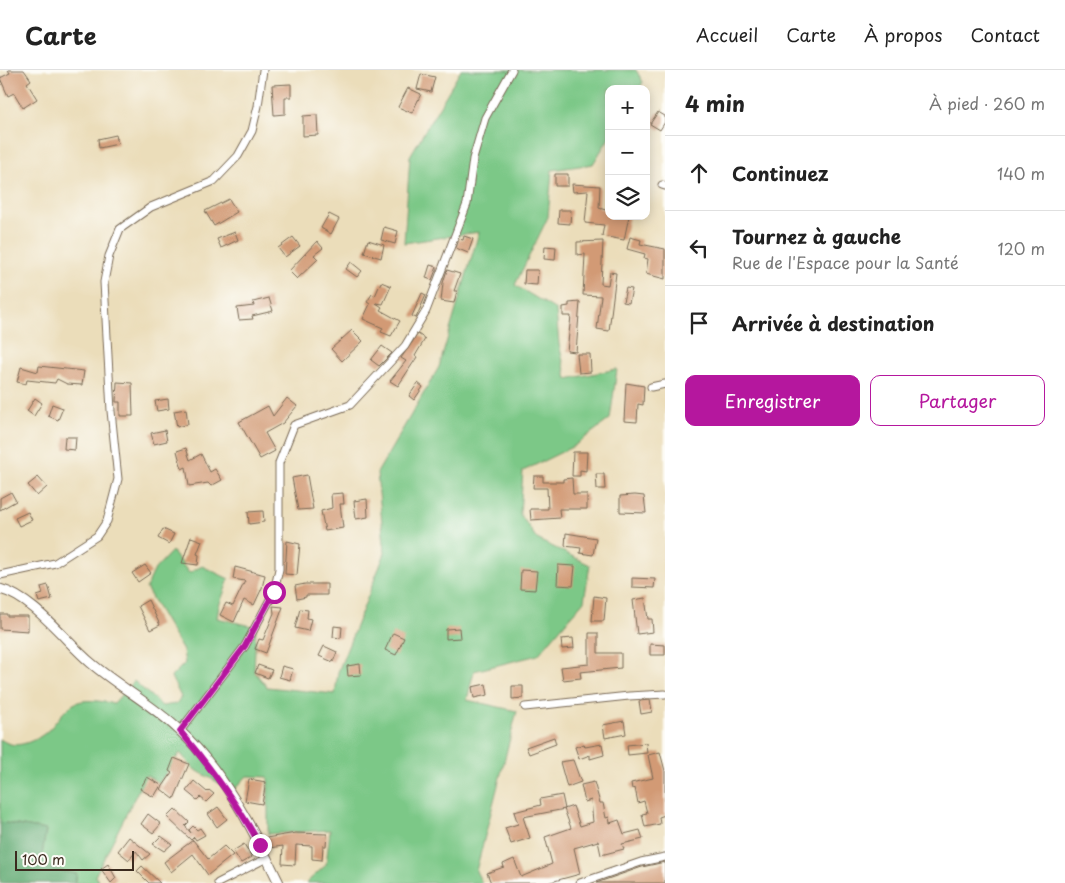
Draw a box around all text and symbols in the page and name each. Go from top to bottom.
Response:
text: Carte [25,17,97,53]
text: Accueil [696,21,758,48]
text: Carte [786,21,836,48]
text: À propos [864,21,942,48]
text: Contact [970,21,1040,48]
map controls [605,85,650,220]
button: + [605,85,650,130]
text: 4 min [685,87,745,119]
text: À pied · 260 m [929,91,1045,115]
button: − [605,130,650,175]
icon: ahead [685,159,713,187]
text: Continuez [732,159,829,187]
text: 140 m [997,161,1045,185]
button: layers [605,175,650,220]
text: Tournez à gauche [732,222,901,250]
icon: left [685,234,713,262]
text: 120 m [998,236,1045,260]
text: Rue de l'Espace pour la Santé [732,250,959,274]
icon: arrive [685,309,713,337]
text: Arrivée à destination [732,309,935,337]
button: Enregistrer [685,375,860,426]
button: Partager [870,375,1045,426]
route start [263,581,286,604]
route end [249,834,272,857]
scale bar [15,848,134,871]
text: 100 m [22,849,65,870]

